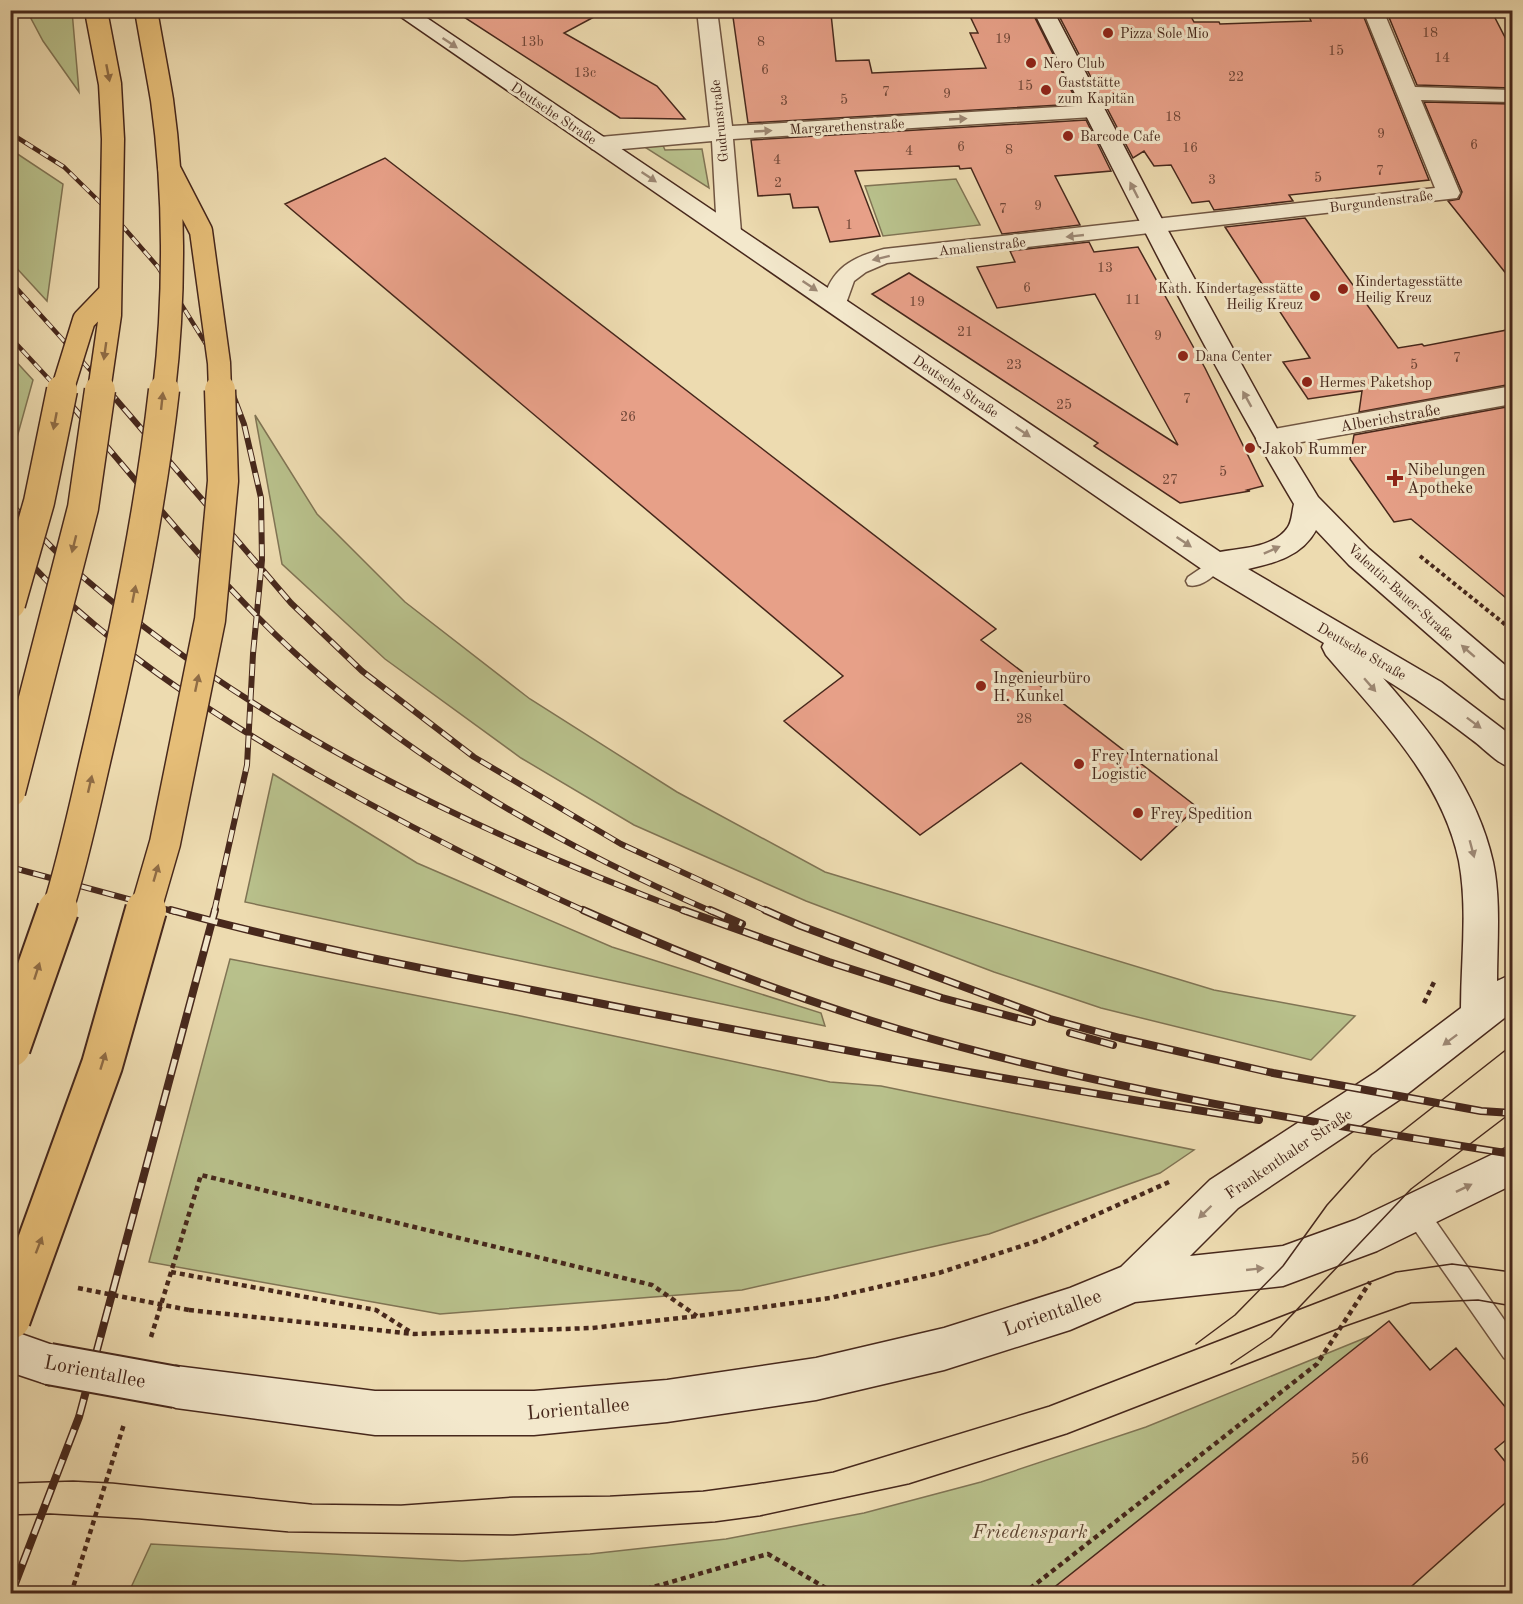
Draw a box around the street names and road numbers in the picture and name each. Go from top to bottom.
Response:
street label: Gudrunstraße [709,79,731,163]
street label: Deutsche Straße [508,80,599,148]
street label: Margarethenstraße [789,117,905,137]
street label: Burgundenstraße [1329,189,1434,215]
street label: Amalienstraße [938,235,1026,259]
street label: Deutsche Straße [910,353,1001,421]
street label: Alberichstraße [1339,402,1442,436]
street label: Valentin-Bauer-Straße [1345,542,1456,644]
street label: Deutsche Straße [1315,621,1408,683]
street label: Frankenthaler Straße [1223,1106,1355,1203]
street label: Lorientallee [1001,1287,1104,1341]
street label: Lorientallee [42,1353,147,1393]
street label: Lorientallee [526,1396,630,1424]

